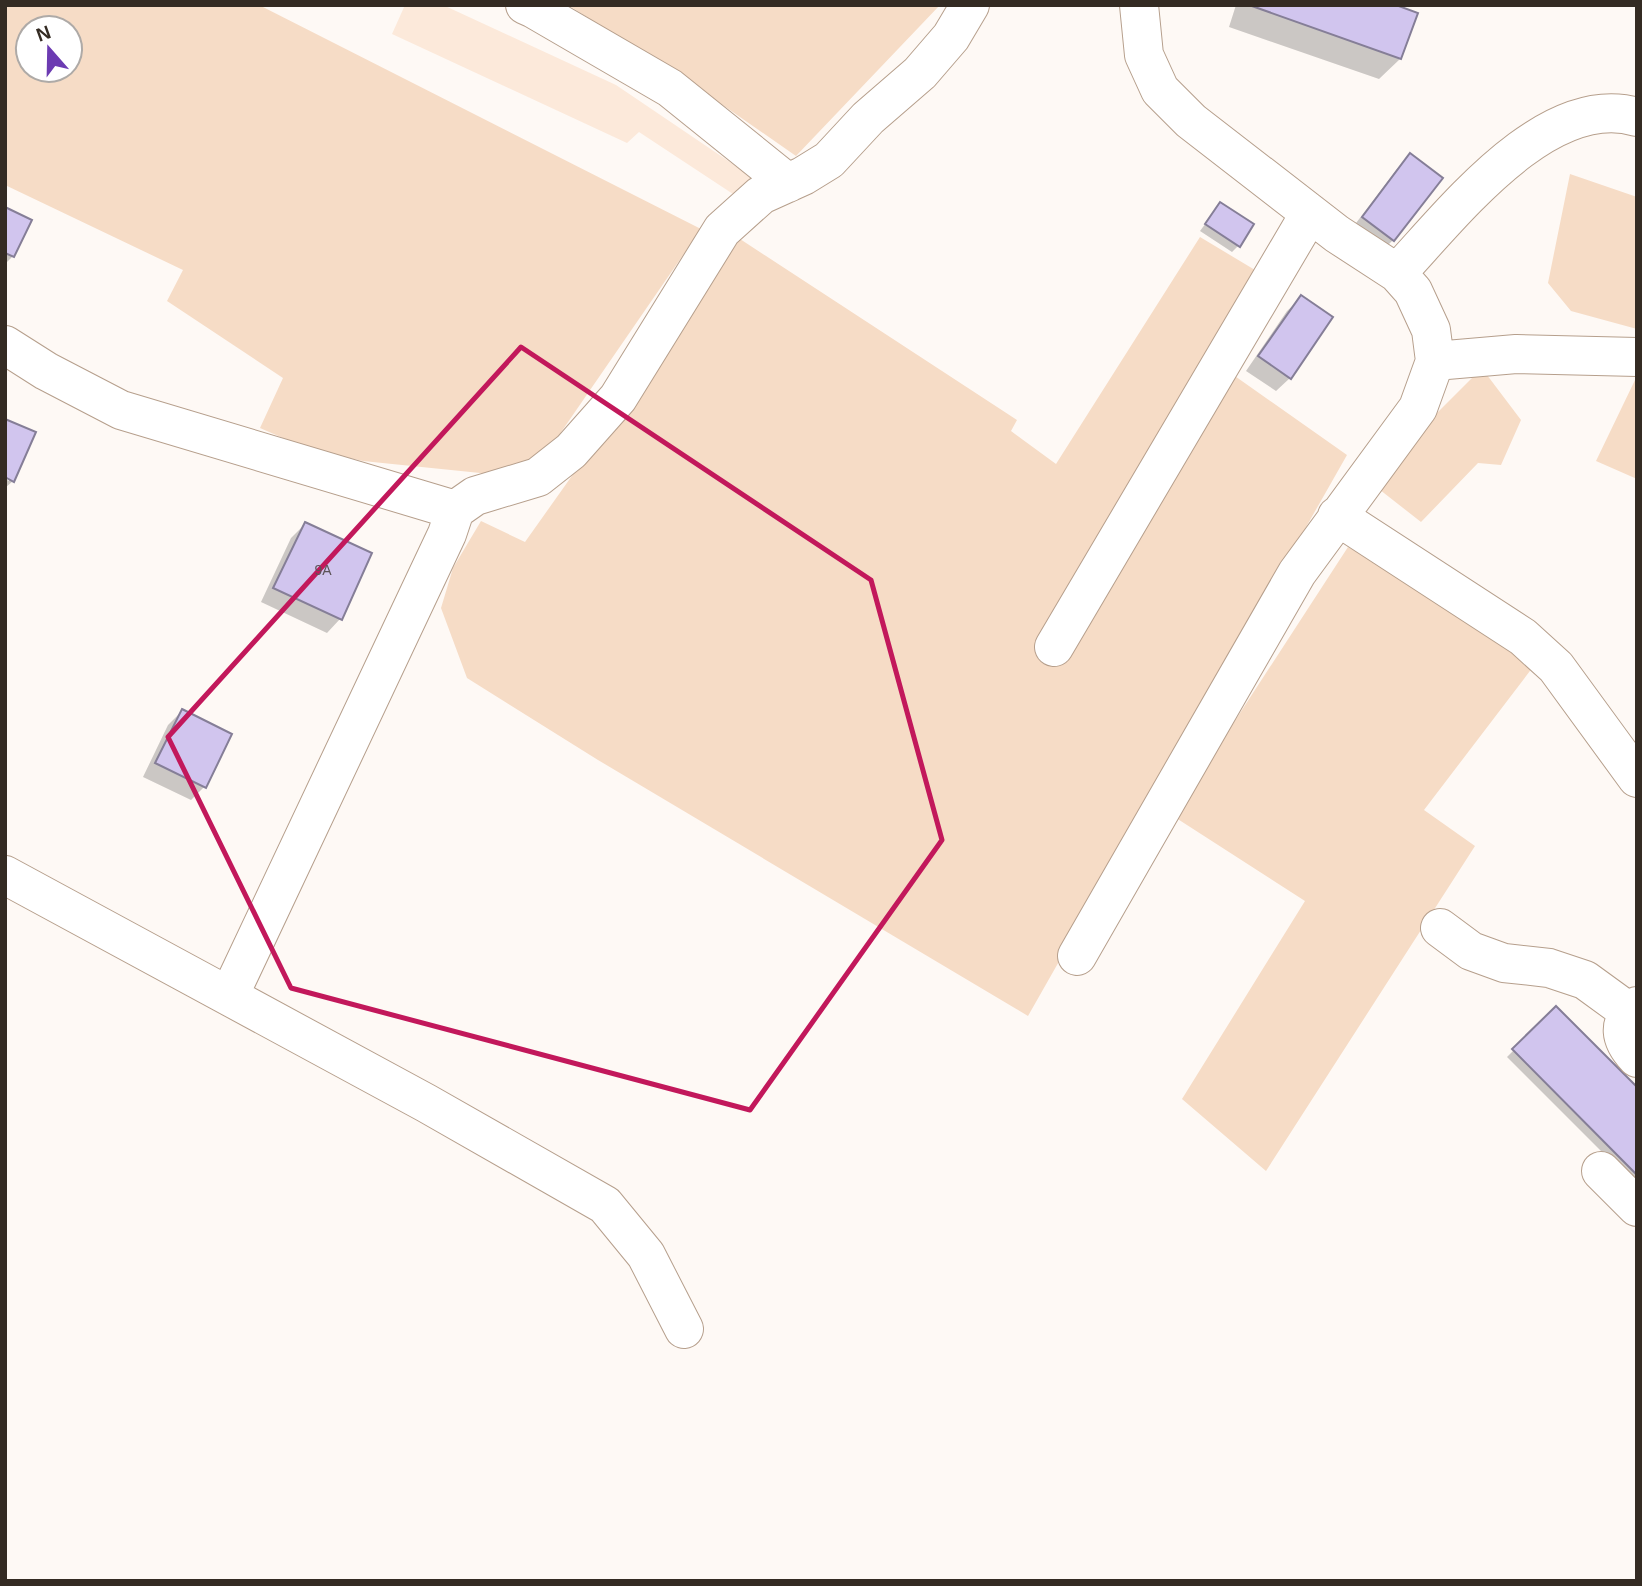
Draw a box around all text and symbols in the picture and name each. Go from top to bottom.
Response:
north arrow [14,14,84,84]
text: N [33,21,53,46]
house number: 9А [314,562,332,578]

